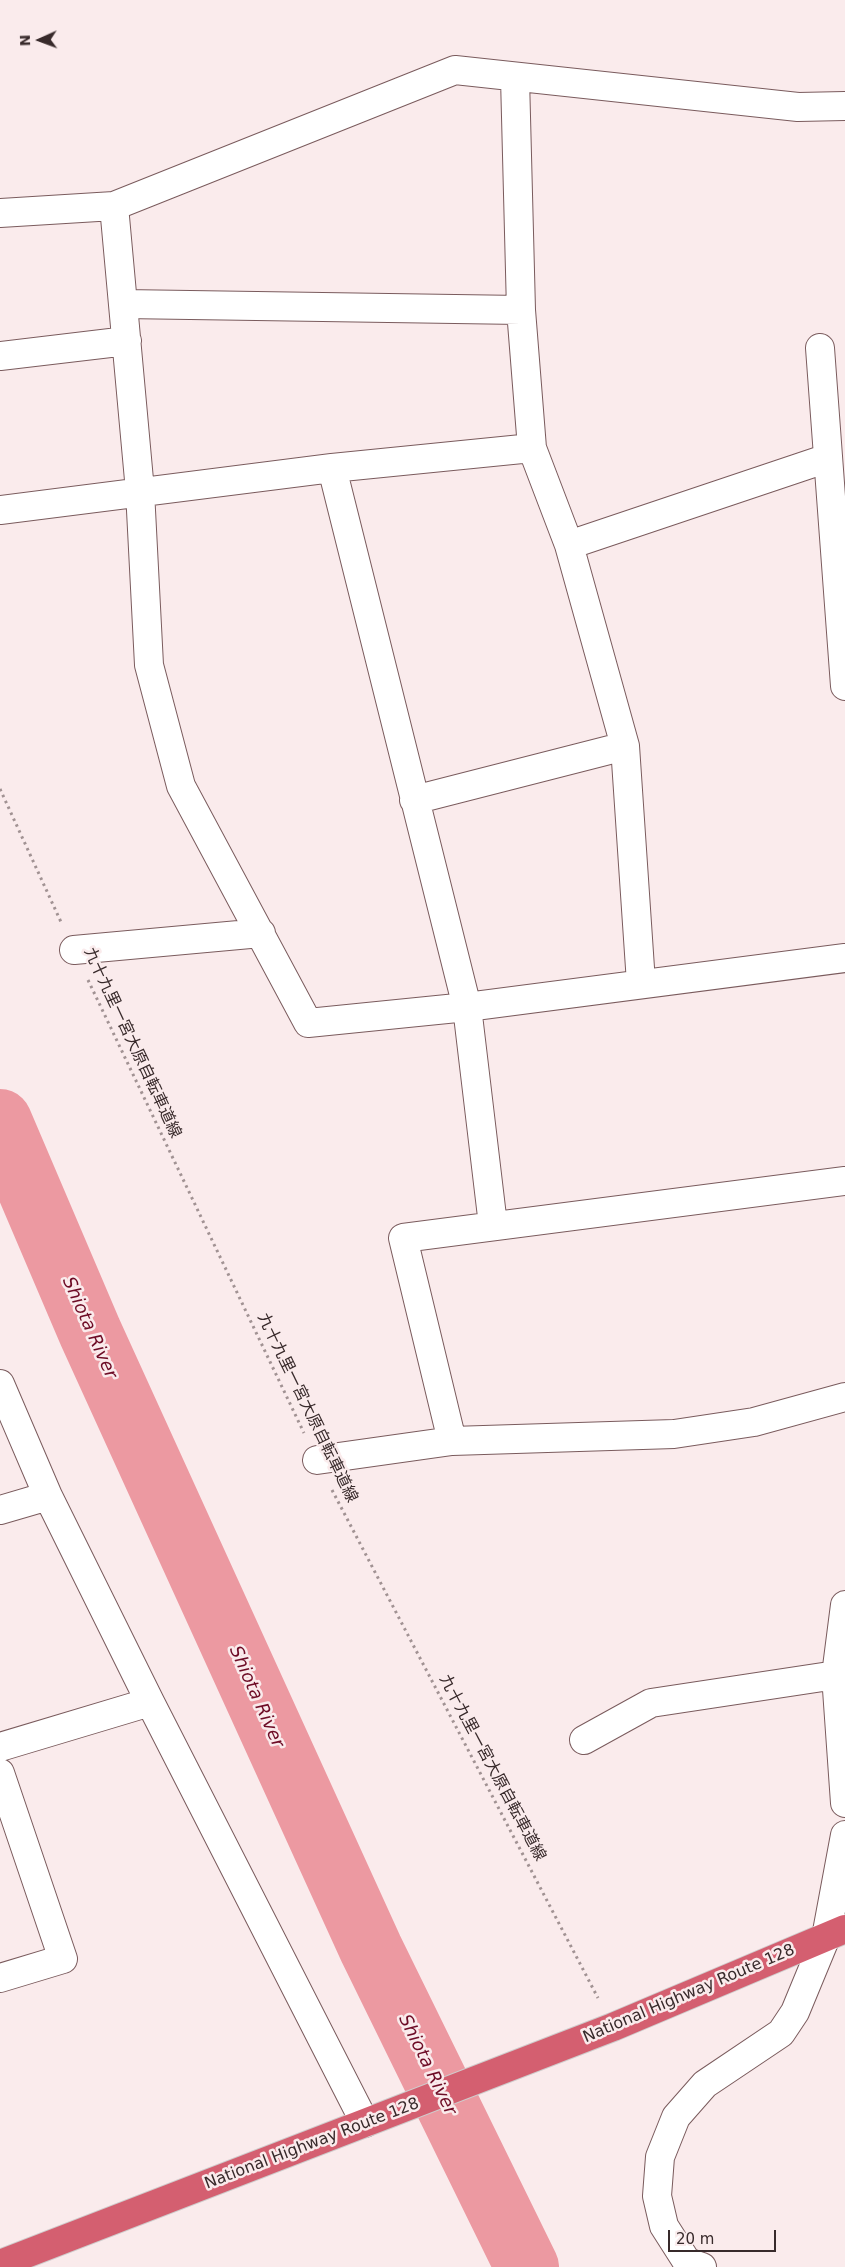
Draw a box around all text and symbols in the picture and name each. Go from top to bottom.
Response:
north arrow [15,15,65,65]
text: N [17,34,33,47]
street label: 九十九里一宮大原自転車道線 [79,945,185,1141]
water label: Shiota River [57,1274,121,1382]
street label: 九十九里一宮大原自転車道線 [253,1310,361,1506]
water label: Shiota River [224,1643,288,1751]
street label: 九十九里一宮大原自転車道線 [435,1672,549,1864]
street label: National Highway Route 128 [580,1941,798,2047]
water label: Shiota River [393,2011,461,2119]
street label: National Highway Route 128 [202,2094,422,2194]
scale bar [670,2220,778,2252]
text: 20 m [676,2230,714,2248]

